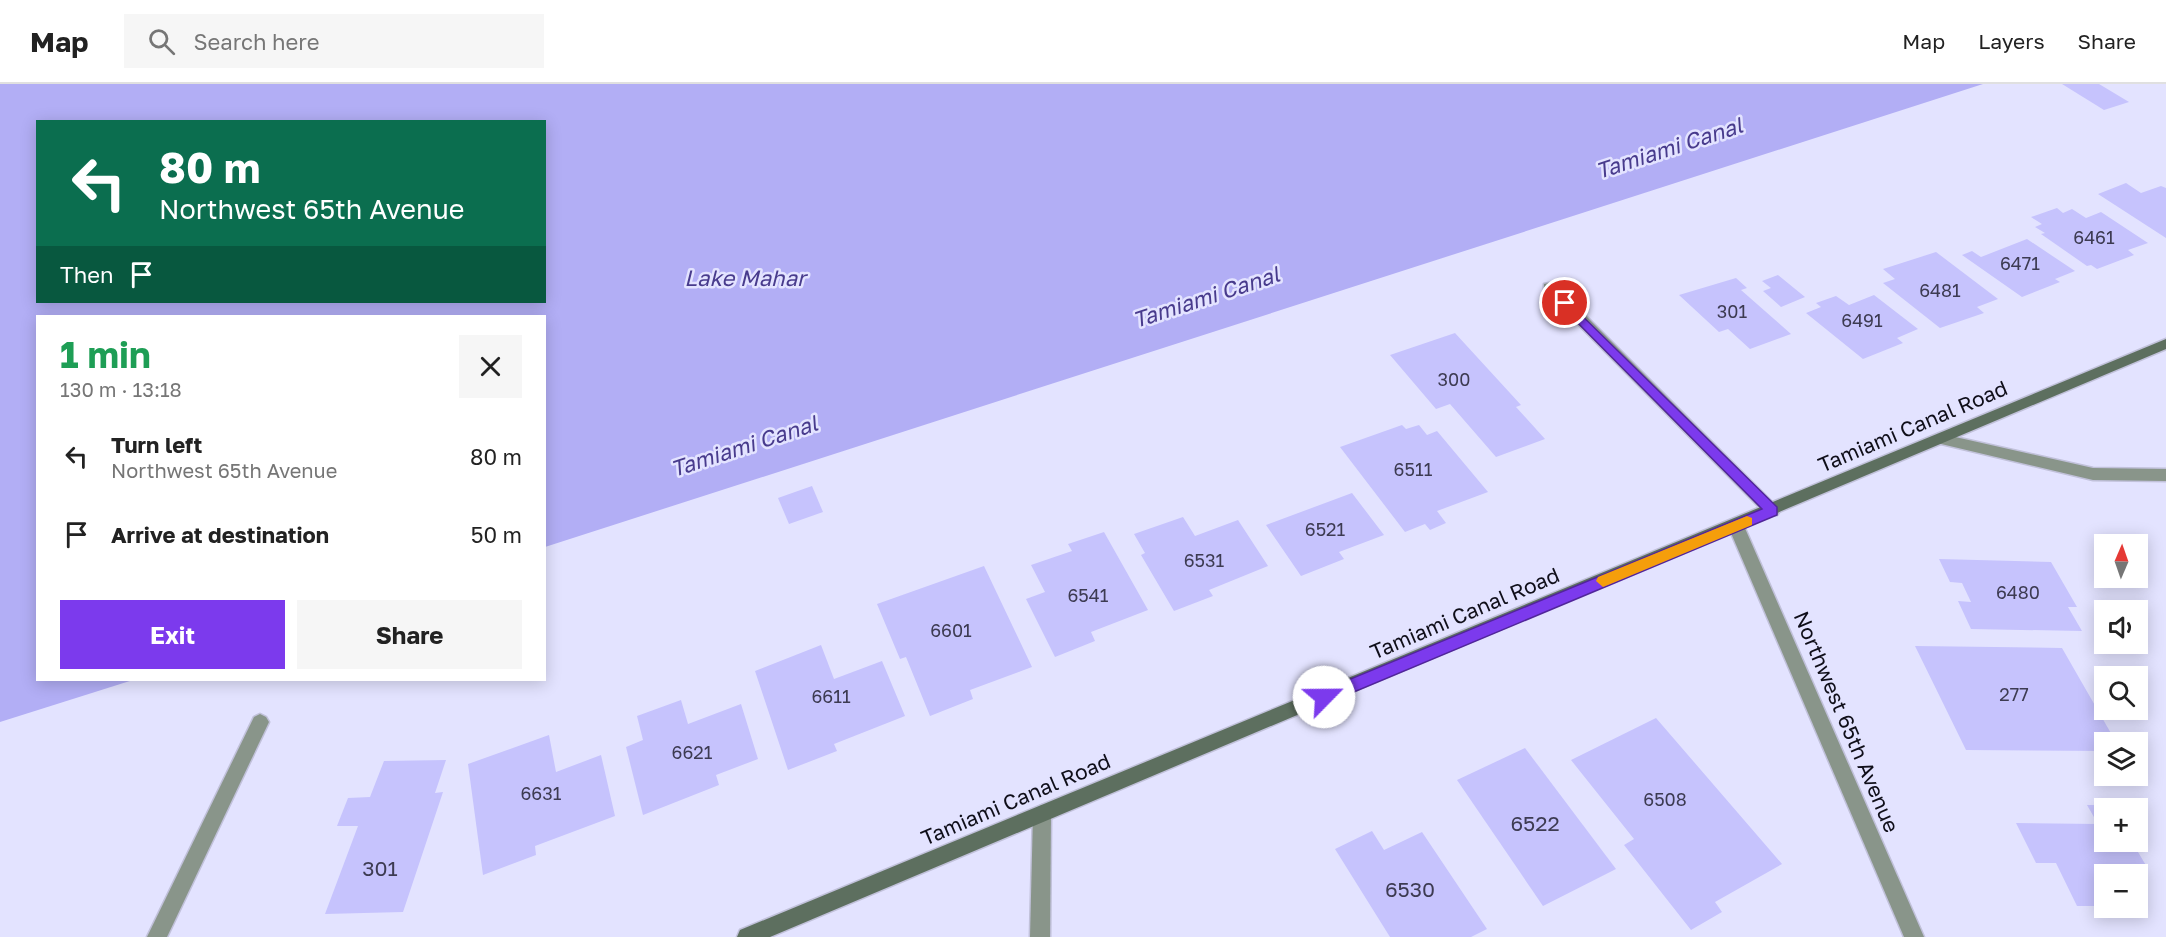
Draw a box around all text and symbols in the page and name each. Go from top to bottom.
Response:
search box [124,14,544,68]
text: Map [30,25,88,58]
icon: search [145,25,178,58]
text: Search here [193,28,319,55]
text: Map [1902,28,1945,54]
text: Layers [1978,28,2045,54]
text: Share [2078,28,2136,54]
water label: Tamiami Canal [1592,111,1747,184]
text: 80 m [159,142,260,192]
icon: left [60,144,138,222]
text: Northwest 65th Avenue [159,193,465,225]
house number: 6461 [2073,226,2115,248]
house number: 6471 [2000,252,2040,274]
icon: arrive [125,258,158,291]
water label: Tamiami Canal [1129,260,1284,333]
text: Then [60,261,113,288]
water label: Lake Mahar [684,264,809,291]
pin [1539,277,1590,328]
house number: 6481 [1919,279,1961,301]
icon: arrive [1548,286,1581,319]
house number: 301 [1717,300,1747,322]
house number: 6491 [1841,309,1883,331]
text: 1 min [60,333,151,376]
button: close [459,335,522,398]
house number: 300 [1438,368,1470,390]
street label: Tamiami Canal Road [1814,374,2011,478]
text: 130 m · 13:18 [60,377,182,401]
water label: Tamiami Canal [667,409,822,482]
text: Turn left [111,431,202,458]
icon: left [60,440,93,473]
text: 80 m [470,443,522,470]
text: Northwest 65th Avenue [111,458,337,482]
house number: 6511 [1394,458,1433,480]
icon: arrive [60,518,93,551]
house number: 6521 [1305,518,1346,540]
text: Arrive at destination [111,521,329,548]
text: 50 m [471,521,522,548]
north arrow [2094,534,2148,588]
map controls [2094,534,2148,918]
house number: 6531 [1184,549,1225,571]
street label: Tamiami Canal Road [1366,561,1563,665]
house number: 6480 [1996,581,2040,603]
house number: 6541 [1067,584,1109,606]
button: Exit [60,600,285,669]
button: Share [297,600,522,669]
button: sound [2094,600,2148,654]
street label: Northwest 65th Avenue [1789,607,1905,836]
house number: 6601 [930,619,972,641]
position arrow [1292,665,1356,729]
button: search [2094,666,2148,720]
house number: 277 [1999,683,2029,705]
house number: 6611 [811,685,851,707]
button: layers [2094,732,2148,786]
house number: 6621 [672,741,713,763]
street label: Tamiami Canal Road [917,747,1114,851]
house number: 6631 [520,782,562,804]
house number: 6508 [1643,788,1687,810]
button: + [2094,798,2148,852]
house number: 6522 [1510,810,1560,836]
house number: 301 [362,855,398,881]
button: − [2094,864,2148,918]
house number: 6530 [1385,876,1435,902]

